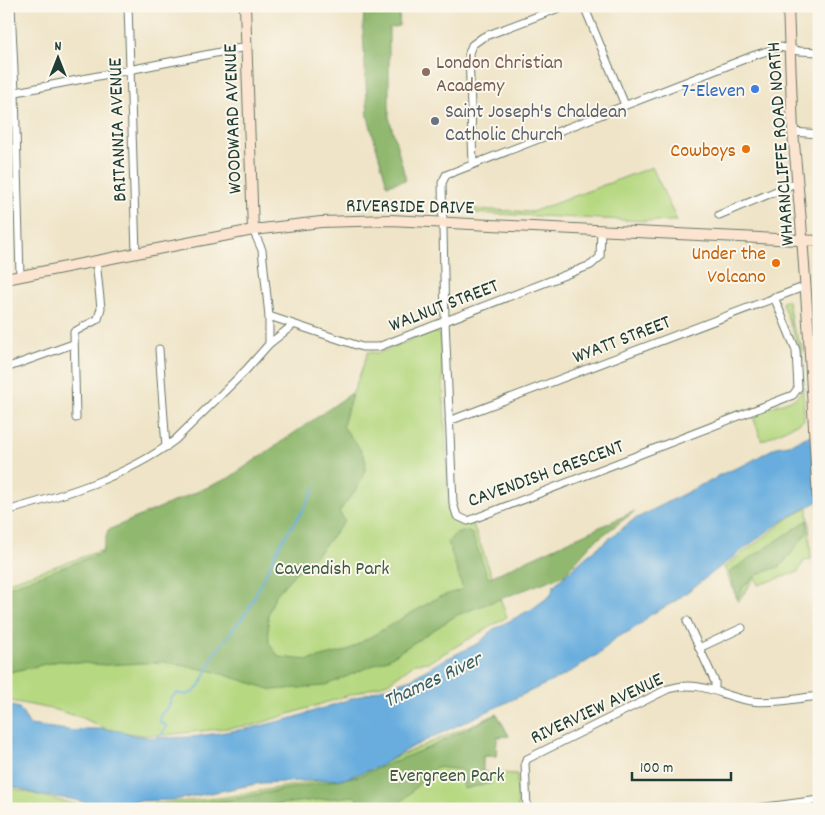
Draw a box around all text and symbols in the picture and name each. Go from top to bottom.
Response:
north arrow [32,32,82,82]
text: N [55,37,62,57]
street label: WHARNCLIFFE ROAD NORTH [761,41,803,247]
street label: WOODWARD AVENUE [217,43,251,194]
place label: London Christian Academy [436,50,563,101]
street label: BRITANNIA AVENUE [102,57,136,202]
marker: London Christian Academy [420,66,432,78]
place label: 7-Eleven [681,78,745,106]
marker: 7-Eleven [749,83,761,95]
place label: Saint Joseph's Chaldean Catholic Church [445,99,627,150]
marker: Saint Joseph's Chaldean Catholic Church [429,115,441,127]
place label: Cowboys [670,138,736,166]
marker: Cowboys [740,143,752,155]
street label: RIVERSIDE DRIVE [346,193,474,223]
place label: Under the Volcano [692,241,766,292]
marker: Under the Volcano [770,257,782,269]
street label: WALNUT STREET [385,273,503,341]
street label: WYATT STREET [569,309,675,372]
street label: CAVENDISH CRESCENT [464,434,628,516]
park label: Cavendish Park [275,556,389,584]
water label: Thames River [379,645,489,718]
street label: RIVERVIEW AVENUE [526,667,668,753]
scale bar [632,750,731,782]
text: 100 m [640,758,673,780]
park label: Evergreen Park [389,763,505,791]

